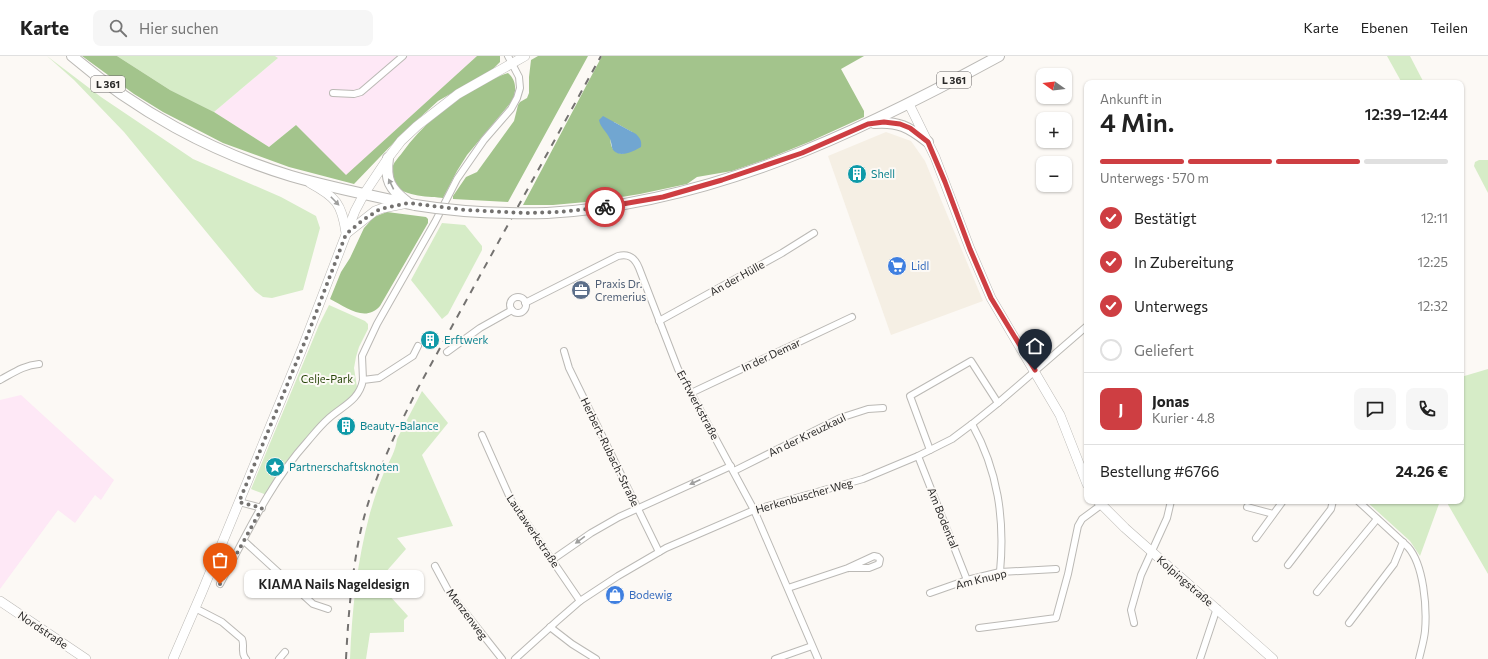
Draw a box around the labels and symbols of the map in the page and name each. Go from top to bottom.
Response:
north arrow [1036,68,1072,104]
road number: L 361 [937,72,971,88]
road number: L 361 [91,76,125,92]
building icon: Shell [846,163,868,185]
place label: Shell [871,167,895,180]
one-way arrow [388,179,394,190]
courier [585,187,625,227]
one-way arrow [330,196,339,206]
supermarket icon: Lidl [886,255,908,277]
street label: An der Hülle [707,257,767,298]
place label: Lidl [911,259,929,272]
place label: Praxis Dr. Cremerius [595,277,646,303]
office icon: Praxis Dr. Cremerius [570,279,592,301]
building icon: Erftwerk [419,329,441,351]
pin [1018,329,1052,370]
place label: Erftwerk [444,333,489,346]
street label: In der Demar [739,335,803,374]
street label: Erftwerkstraße [675,368,722,442]
park label: Celje-Park [301,372,353,385]
street label: Herbert-Rubach-Straße [578,395,643,509]
street label: An der Kreuzkaul [766,410,848,459]
building icon: Beauty-Balance [335,415,357,437]
place label: Beauty-Balance [360,419,439,432]
place icon: Partnerschaftsknoten [264,456,286,478]
place label: Partnerschaftsknoten [289,460,399,473]
street label: Herkenbuscher Weg [754,475,854,516]
one-way arrow [690,479,701,485]
street label: Am Bodental [925,485,962,550]
street label: Lautawerkstraße [504,492,563,570]
one-way arrow [574,536,585,545]
pin [203,543,237,584]
street label: Kolpingstraße [1155,553,1216,609]
street label: Am Knupp [954,566,1008,591]
callout: KIAMA Nails Nageldesign [244,570,424,598]
shop icon: Bodewig [604,584,626,606]
street label: Menzenweg [444,586,491,642]
place label: Bodewig [629,588,672,601]
street label: Nordstraße [16,608,71,651]

